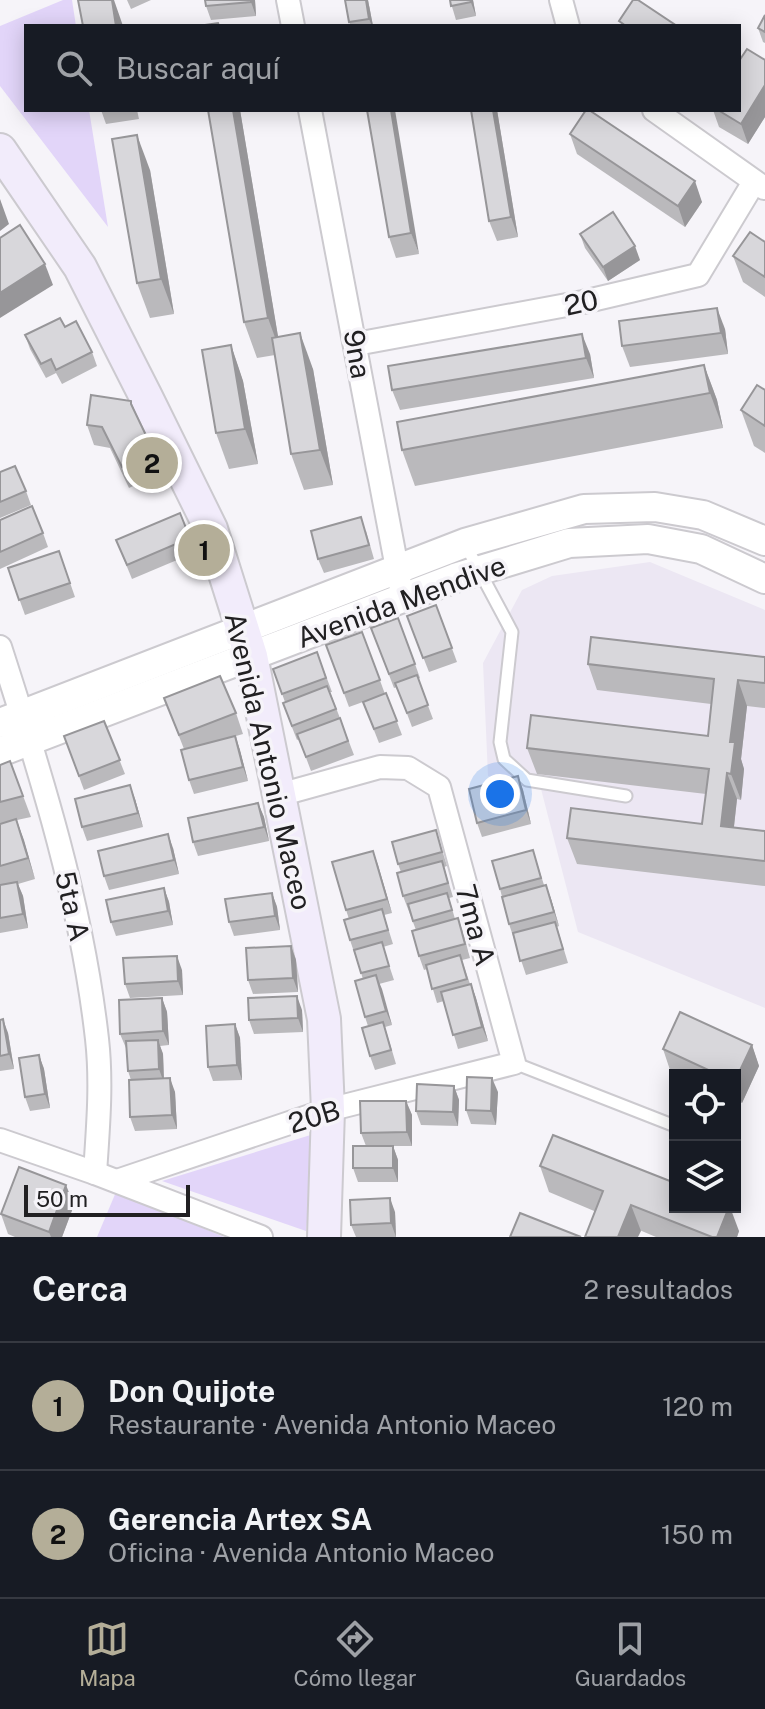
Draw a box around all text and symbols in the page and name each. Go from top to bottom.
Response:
search box [24,24,741,112]
icon: search [52,46,96,90]
text: Buscar aquí [116,50,280,86]
street label: 20 [561,282,601,322]
street label: 9na [337,327,379,381]
pin: 2 [126,433,178,493]
pin: 1 [178,520,230,580]
street label: Avenida Mendive [292,548,510,654]
street label: Avenida Antonio Maceo [219,609,319,913]
your location [480,774,520,814]
street label: 5ta A [49,868,97,944]
street label: 7ma A [449,881,503,969]
map controls [669,1069,741,1213]
button: locate [669,1069,741,1141]
street label: 20B [284,1093,344,1139]
button: layers [669,1141,741,1213]
scale bar [24,1181,190,1217]
text: 50 m [36,1186,88,1212]
text: Cerca [32,1269,128,1309]
text: 2 resultados [584,1274,733,1305]
text: Don Quijote [108,1373,275,1409]
text: 1 [52,1391,64,1422]
text: 120 m [662,1391,733,1422]
text: Restaurante · Avenida Antonio Maceo [108,1409,556,1440]
text: Gerencia Artex SA [108,1501,372,1537]
text: 2 [50,1519,66,1550]
text: 150 m [661,1519,733,1550]
text: Oficina · Avenida Antonio Maceo [108,1537,495,1568]
tab: Mapa [79,1617,136,1691]
tab: Cómo llegar [294,1617,417,1691]
tab: Guardados [575,1617,686,1691]

